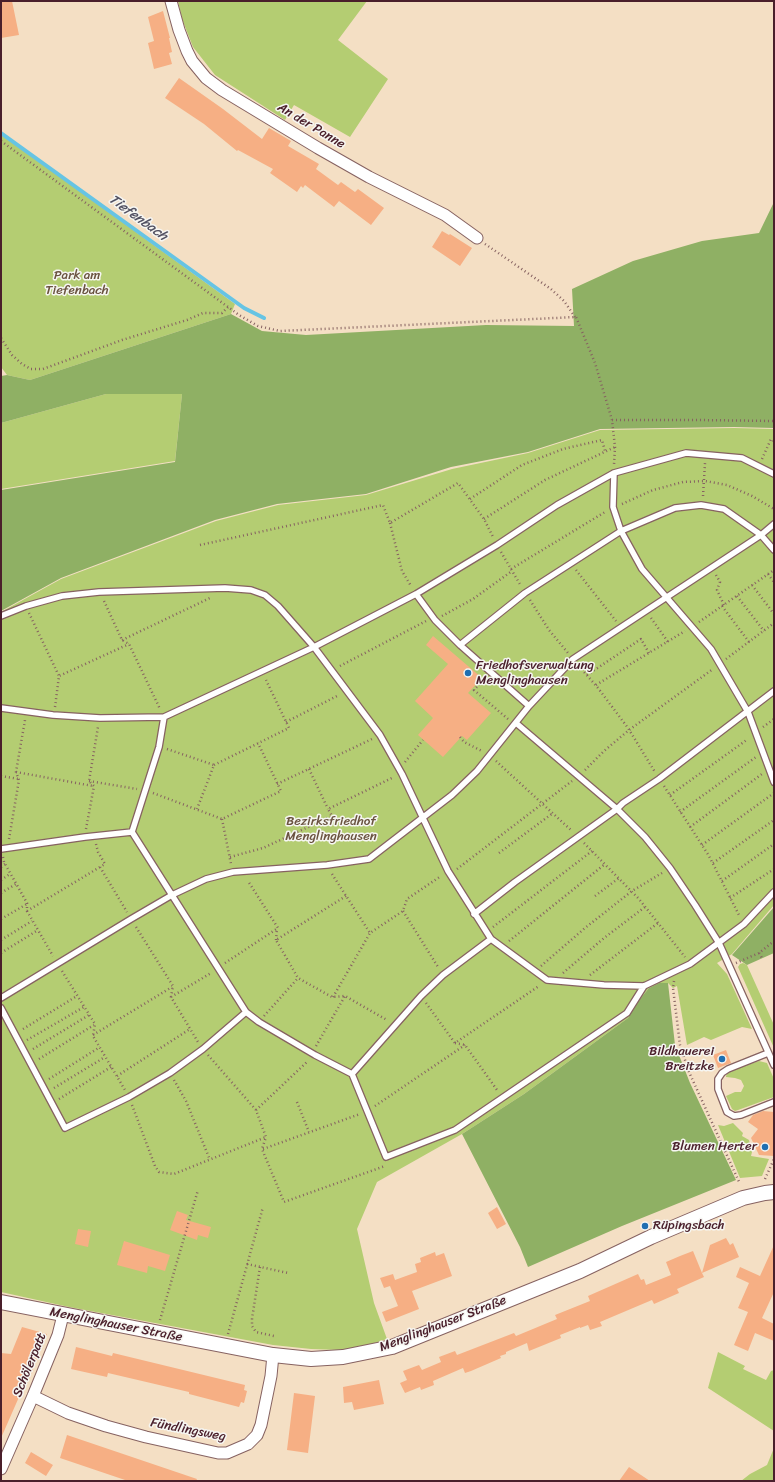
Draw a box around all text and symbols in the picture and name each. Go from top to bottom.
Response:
street label: An der Panne [274,100,348,152]
water label: Tiefenbach [105,191,171,245]
park label: Park am Tiefenbach [45,268,109,299]
place label: Friedhofsverwaltung Menglinghausen [476,658,594,689]
marker: Friedhofsverwaltung Menglinghausen [463,668,473,678]
park label: Bezirksfriedhof Menglinghausen [285,814,377,845]
place label: Bildhauerei Breitzke [649,1044,714,1075]
marker: Bildhauerei Breitzke [717,1054,727,1064]
place label: Blumen Herter [672,1139,757,1155]
marker: Blumen Herter [760,1142,770,1152]
place label: Rüpingsbach [653,1218,725,1234]
marker: Rüpingsbach [640,1221,650,1231]
street label: Menglinghauser Straße [377,1293,509,1355]
street label: Menglinghauser Straße [48,1304,184,1346]
street label: Schölerpatt [10,1331,50,1399]
street label: Fündlingsweg [149,1415,227,1445]

